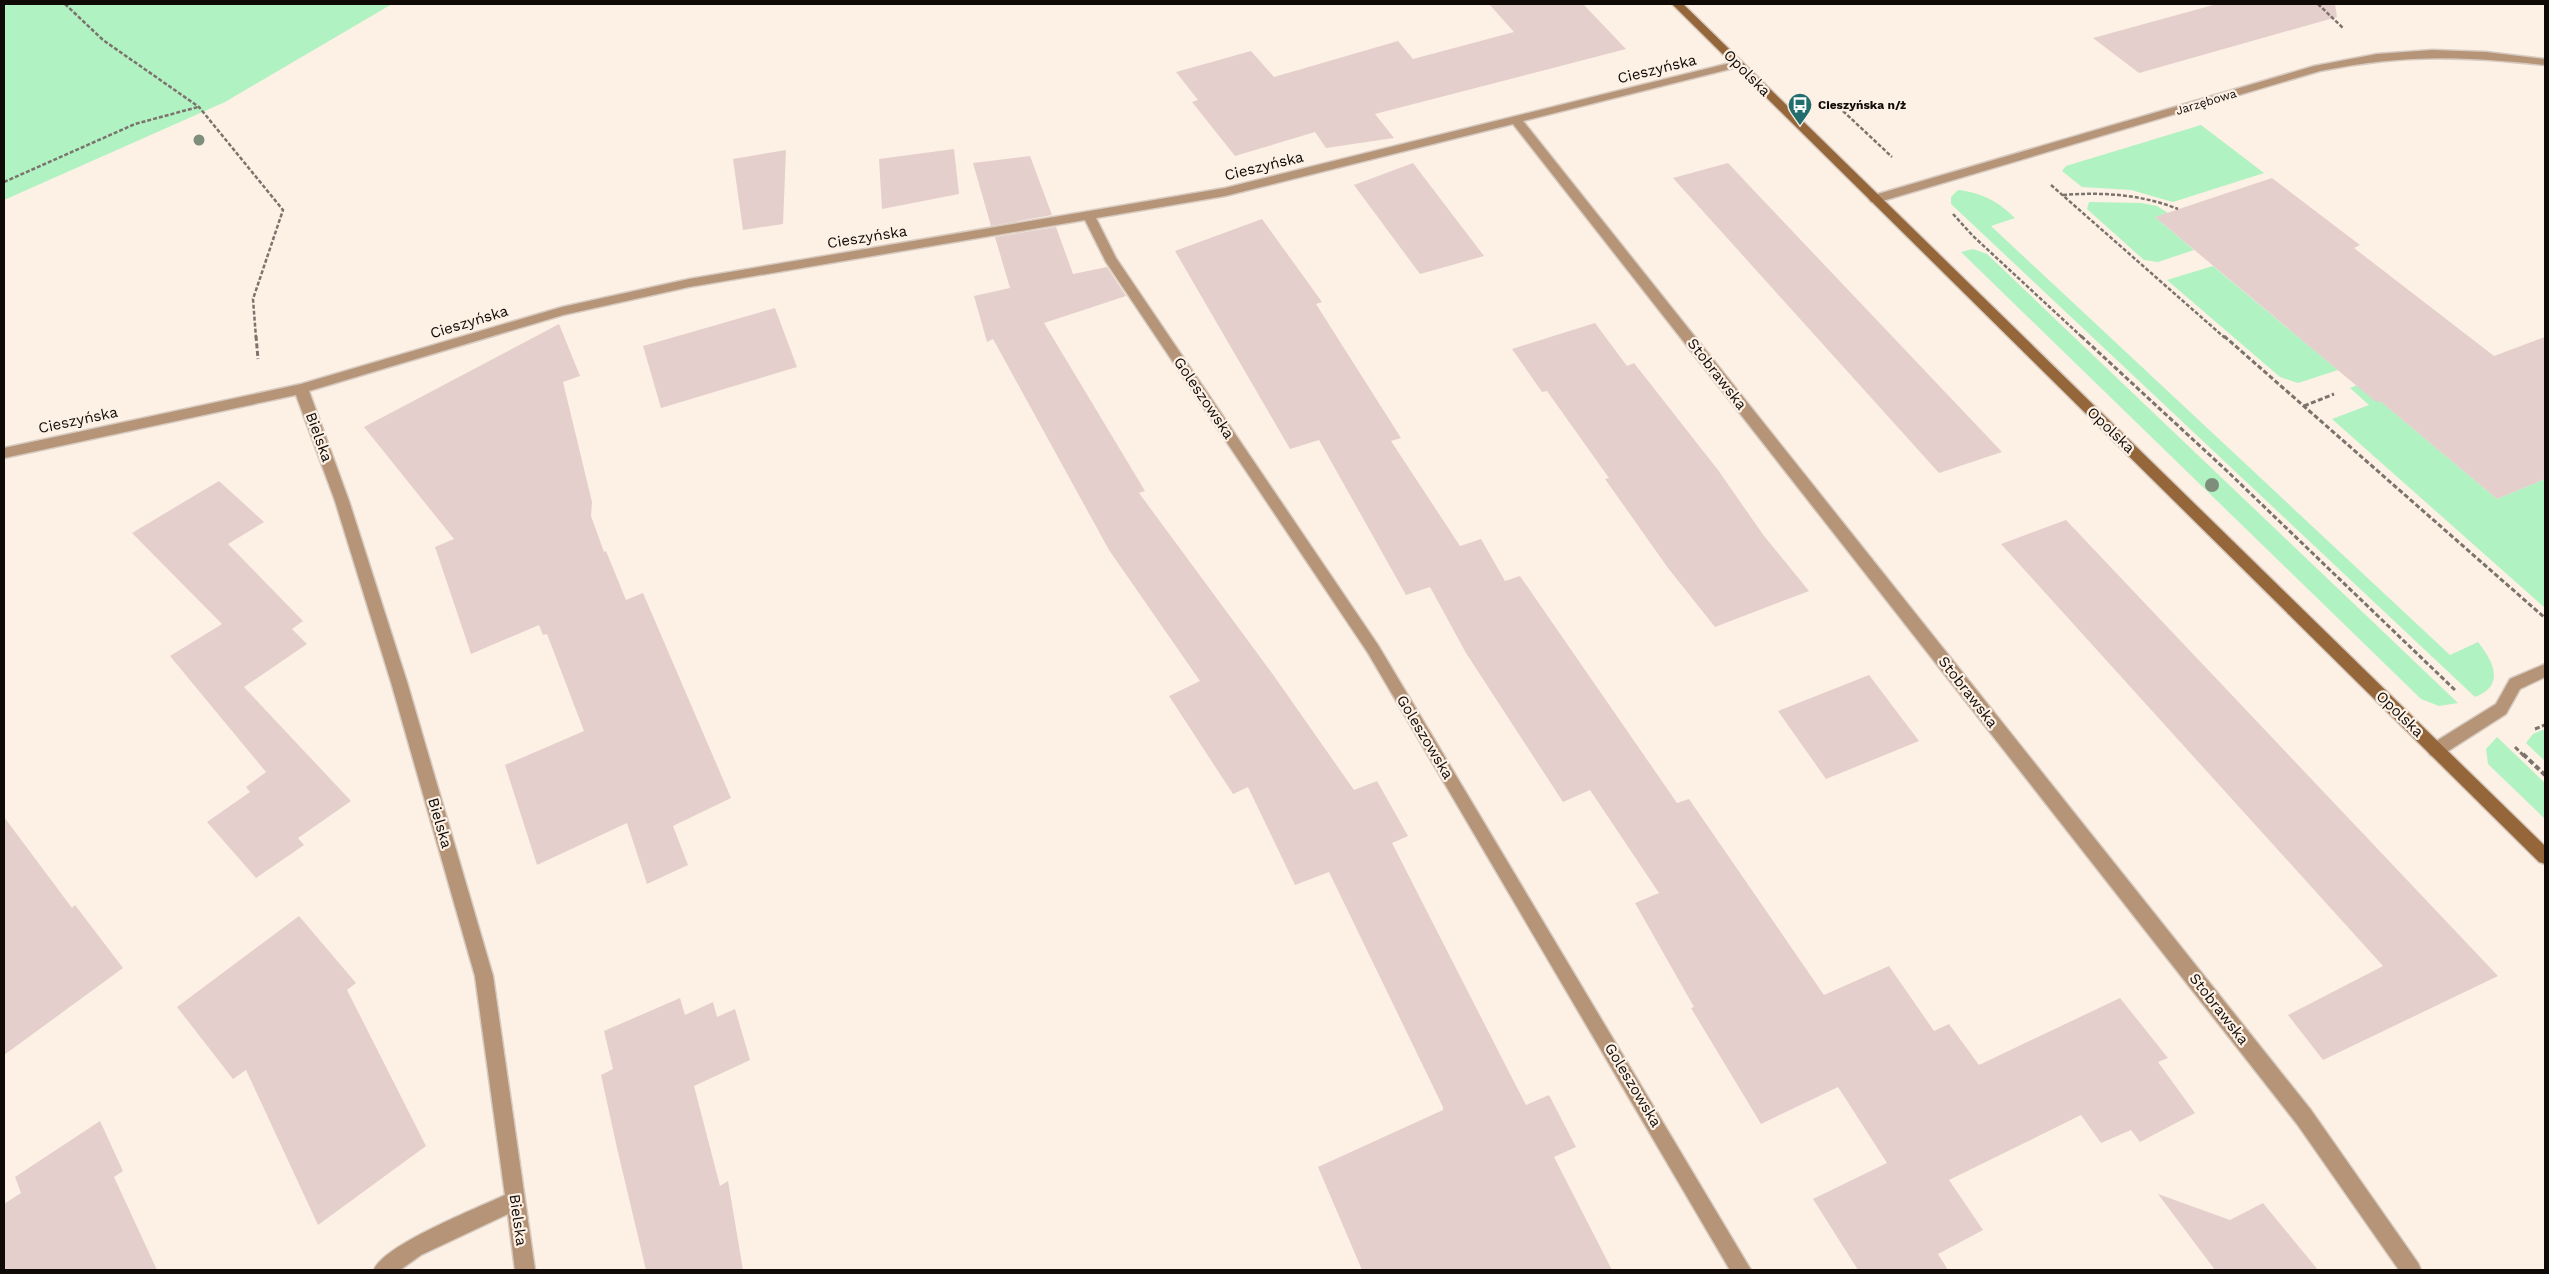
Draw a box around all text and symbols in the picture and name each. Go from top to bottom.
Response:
street label: Opolska [1720,46,1775,101]
street label: Cieszyńska [1616,50,1699,87]
street label: Jarzębowa [2174,86,2238,118]
bus stop icon: Cieszyńska n/ż [1787,92,1813,126]
place label: Cieszyńska n/ż [1818,98,1906,112]
street label: Cieszyńska [1223,147,1306,184]
street label: Cieszyńska [826,222,909,252]
street label: Cieszyńska [428,301,511,342]
street label: Stobrawska [1684,335,1751,414]
street label: Goleszowska [1170,354,1238,443]
street label: Cieszyńska [37,403,120,437]
street label: Opolska [2084,403,2139,457]
street label: Bielska [302,410,336,465]
street label: Stobrawska [1935,653,2002,732]
street label: Opolska [2373,687,2428,741]
street label: Goleszowska [1393,692,1457,783]
street label: Bielska [424,796,456,851]
street label: Stobrawska [2186,970,2253,1049]
street label: Goleszowska [1601,1040,1665,1131]
street label: Bielska [505,1193,531,1247]

